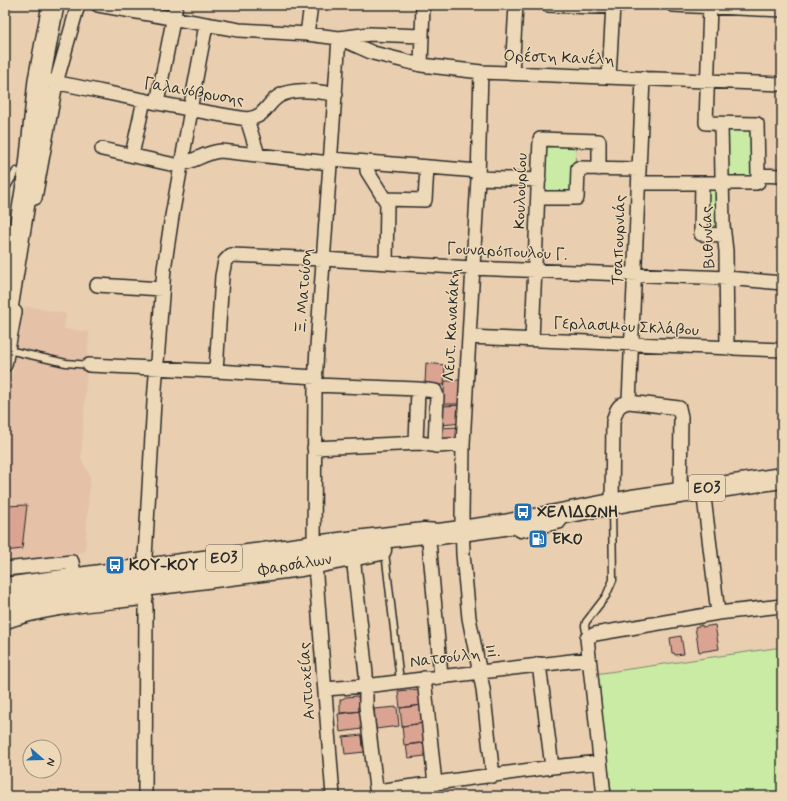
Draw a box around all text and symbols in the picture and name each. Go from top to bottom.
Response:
street label: Ορέστη Κανέλη [503,45,615,70]
street label: Γαλανόβρυσης [142,73,246,111]
street label: Κουλουρίου [509,153,533,229]
street label: Τσαπουρνιάς [607,195,631,285]
street label: Βιθυνίας [696,205,720,269]
street label: Γουναρόπουλου Γ. [446,238,568,266]
street label: Ξ. Ματούση [291,247,317,335]
street label: Λευτ. Κανακάκη [439,268,465,382]
street label: Γερλασιμου Σκλάβου [553,313,699,341]
road number: ΕΟ3 [689,475,725,501]
bus stop icon: ΧΕΛΙΔΩΝΗ [512,501,534,523]
place label: ΧΕΛΙΔΩΝΗ [537,502,618,523]
fuel station icon: EKO [527,528,549,550]
place label: EKO [552,529,583,550]
road number: ΕΟ3 [206,545,242,571]
street label: Φαρσάλων [256,549,333,581]
bus stop icon: ΚΟΥ-ΚΟΥ [104,554,126,576]
place label: ΚΟΥ-ΚΟΥ [129,555,198,576]
street label: Αντιοχείας [294,641,320,721]
street label: Νατσούλη Ξ. [409,641,501,673]
north arrow [22,739,62,779]
text: N [43,756,58,768]

